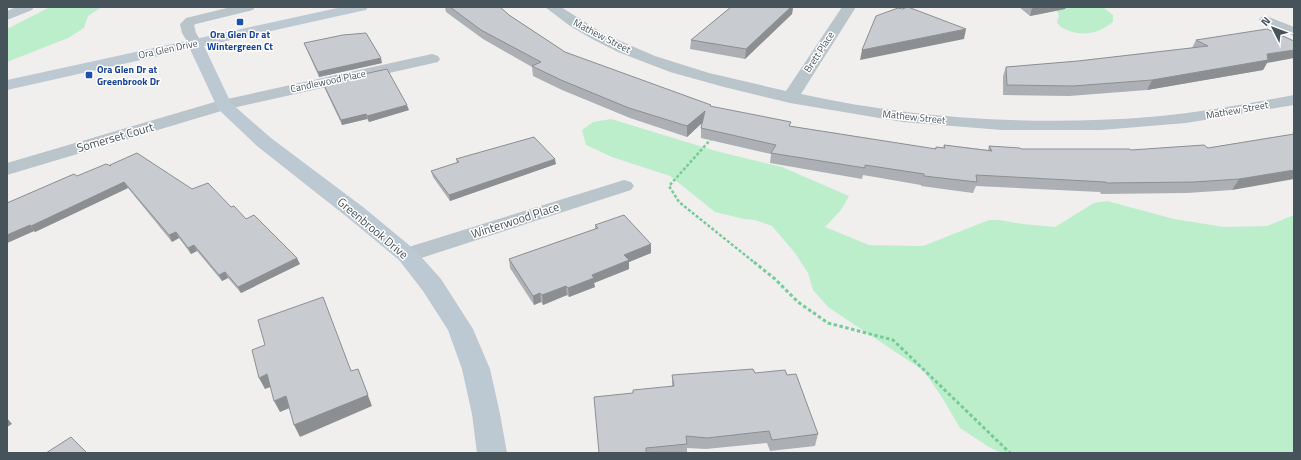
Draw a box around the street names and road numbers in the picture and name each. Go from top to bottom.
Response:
street label: Mathew Street [571,15,634,57]
street label: Brett Place [800,28,838,76]
street label: Ora Glen Drive [137,35,199,63]
street label: Candlewood Place [289,66,367,96]
street label: Mathew Street [1205,97,1270,123]
street label: Mathew Street [882,106,947,128]
street label: Somerset Court [74,117,156,157]
street label: Greenbrook Drive [333,193,413,263]
street label: Winterwood Place [468,197,562,243]

